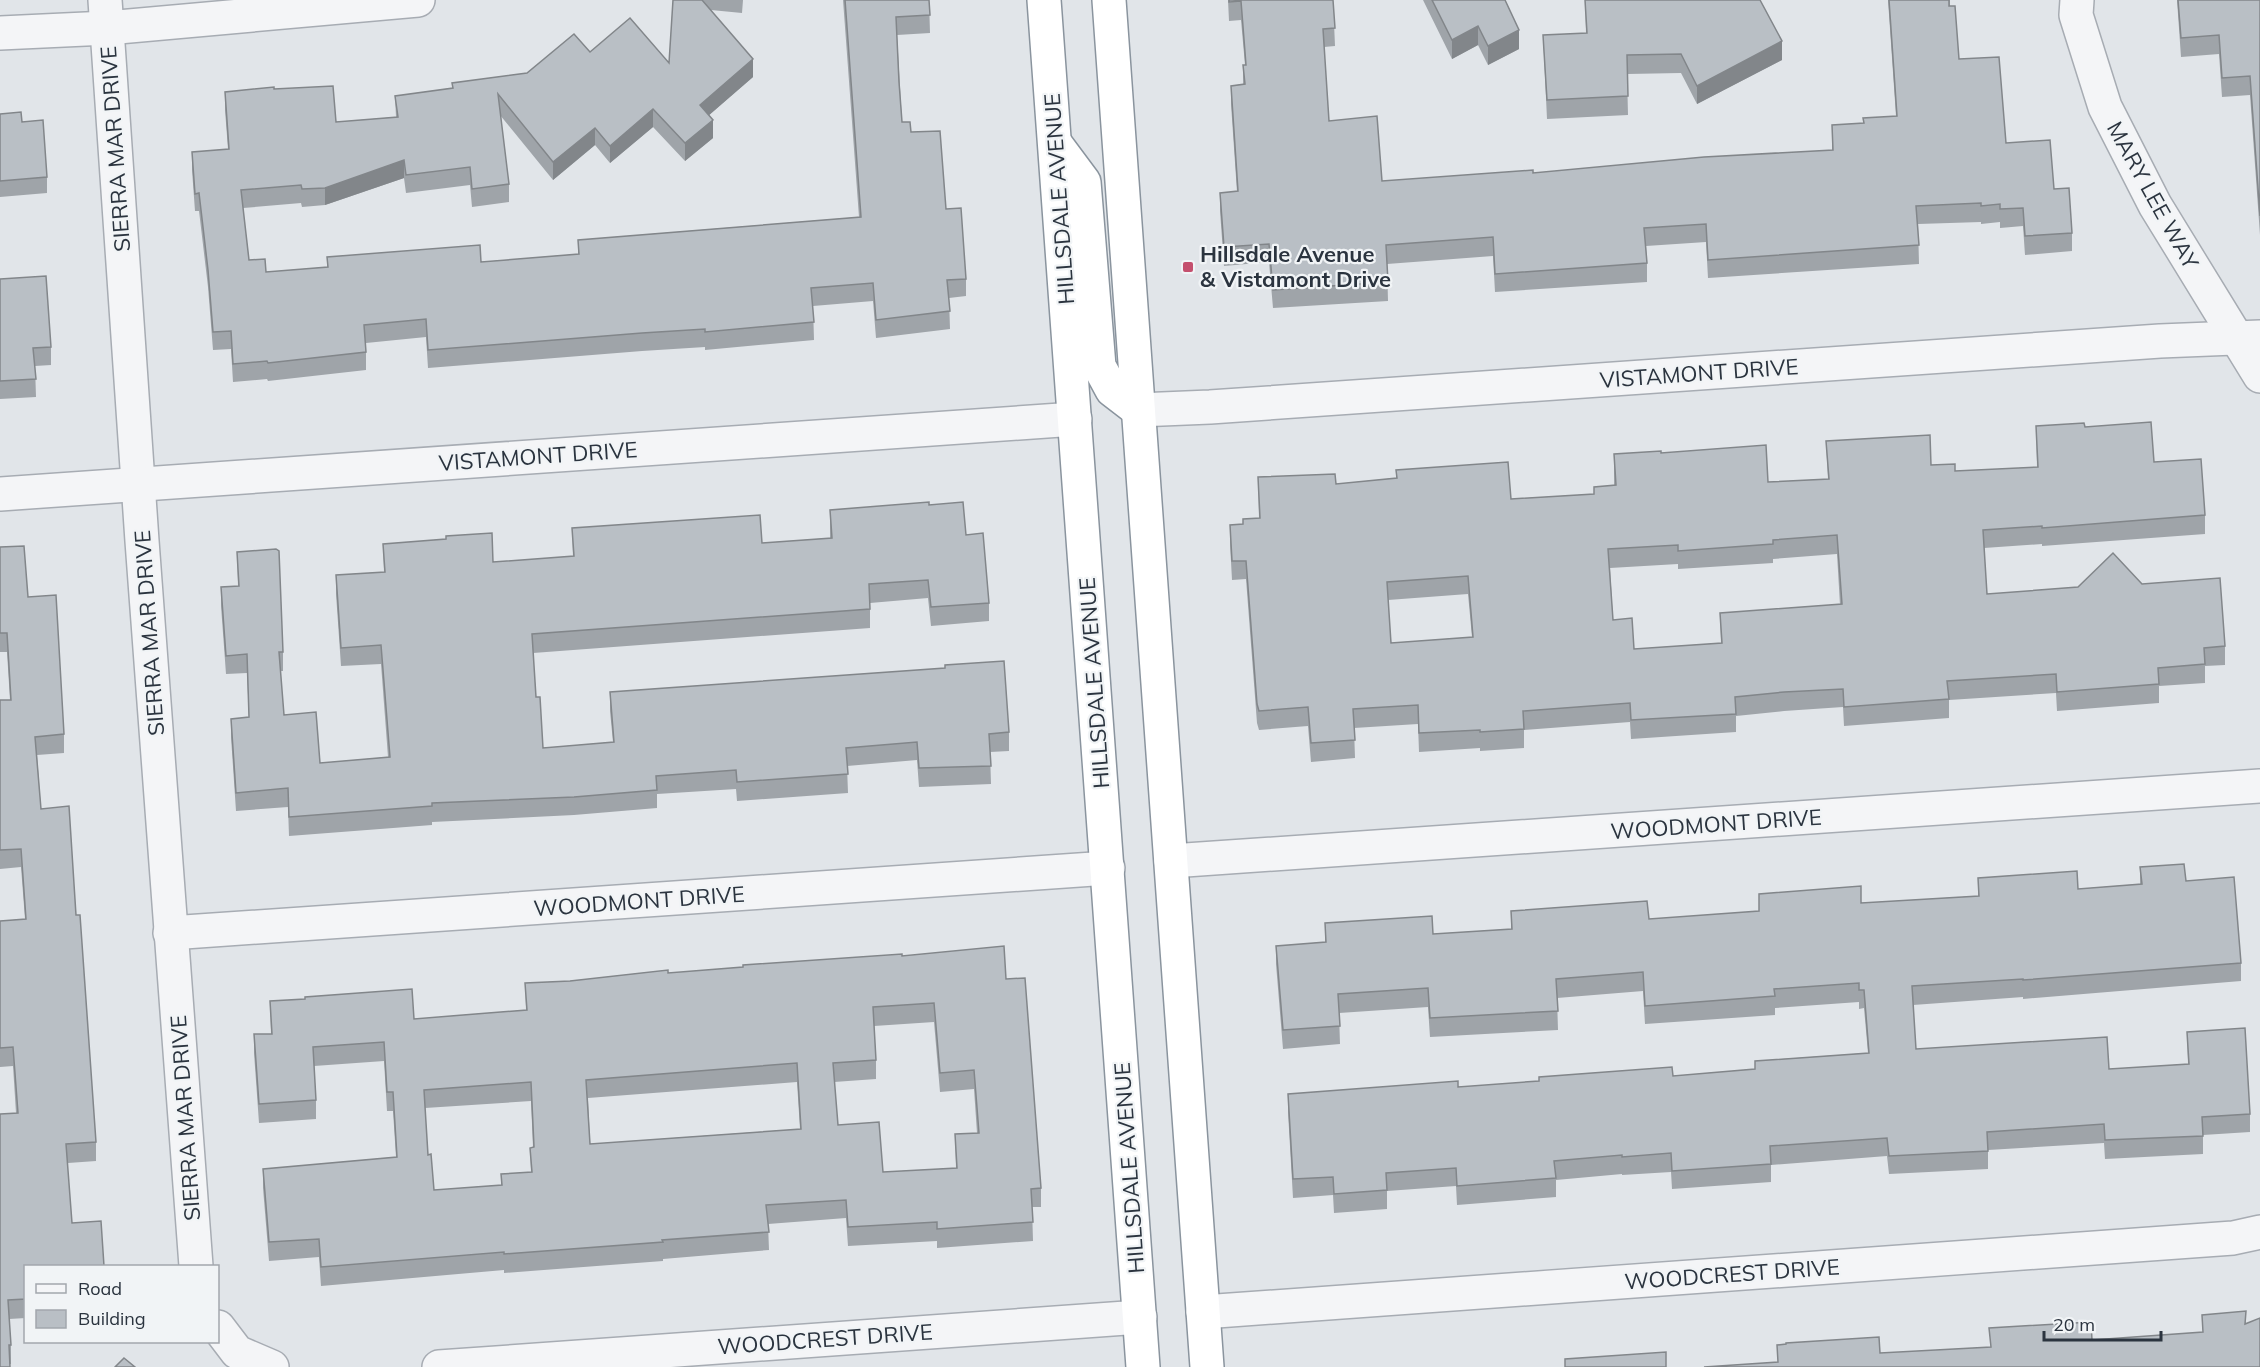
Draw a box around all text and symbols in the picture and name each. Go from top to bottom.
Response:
street label: SIERRA MAR DRIVE [94,45,136,253]
street label: HILLSDALE AVENUE [1038,93,1080,305]
street label: MARY LEE WAY [2101,116,2205,274]
place label: Hillsdale Avenue & Vistamont Drive [1200,240,1391,293]
marker: Hillsdale Avenue & Vistamont Drive [1181,260,1195,274]
street label: VISTAMONT DRIVE [1599,352,1799,394]
street label: VISTAMONT DRIVE [438,435,638,477]
street label: SIERRA MAR DRIVE [128,529,170,737]
street label: HILLSDALE AVENUE [1073,577,1115,789]
street label: WOODMONT DRIVE [1610,803,1822,845]
street label: WOODMONT DRIVE [533,880,745,922]
street label: SIERRA MAR DRIVE [164,1014,206,1222]
street label: HILLSDALE AVENUE [1108,1062,1150,1274]
street label: WOODCREST DRIVE [1624,1253,1840,1295]
legend [24,1265,219,1343]
text: Road [78,1277,122,1300]
scale bar [2044,1304,2161,1342]
text: Building [78,1307,146,1330]
text: 20 m [2053,1313,2095,1336]
street label: WOODCREST DRIVE [717,1318,933,1360]

